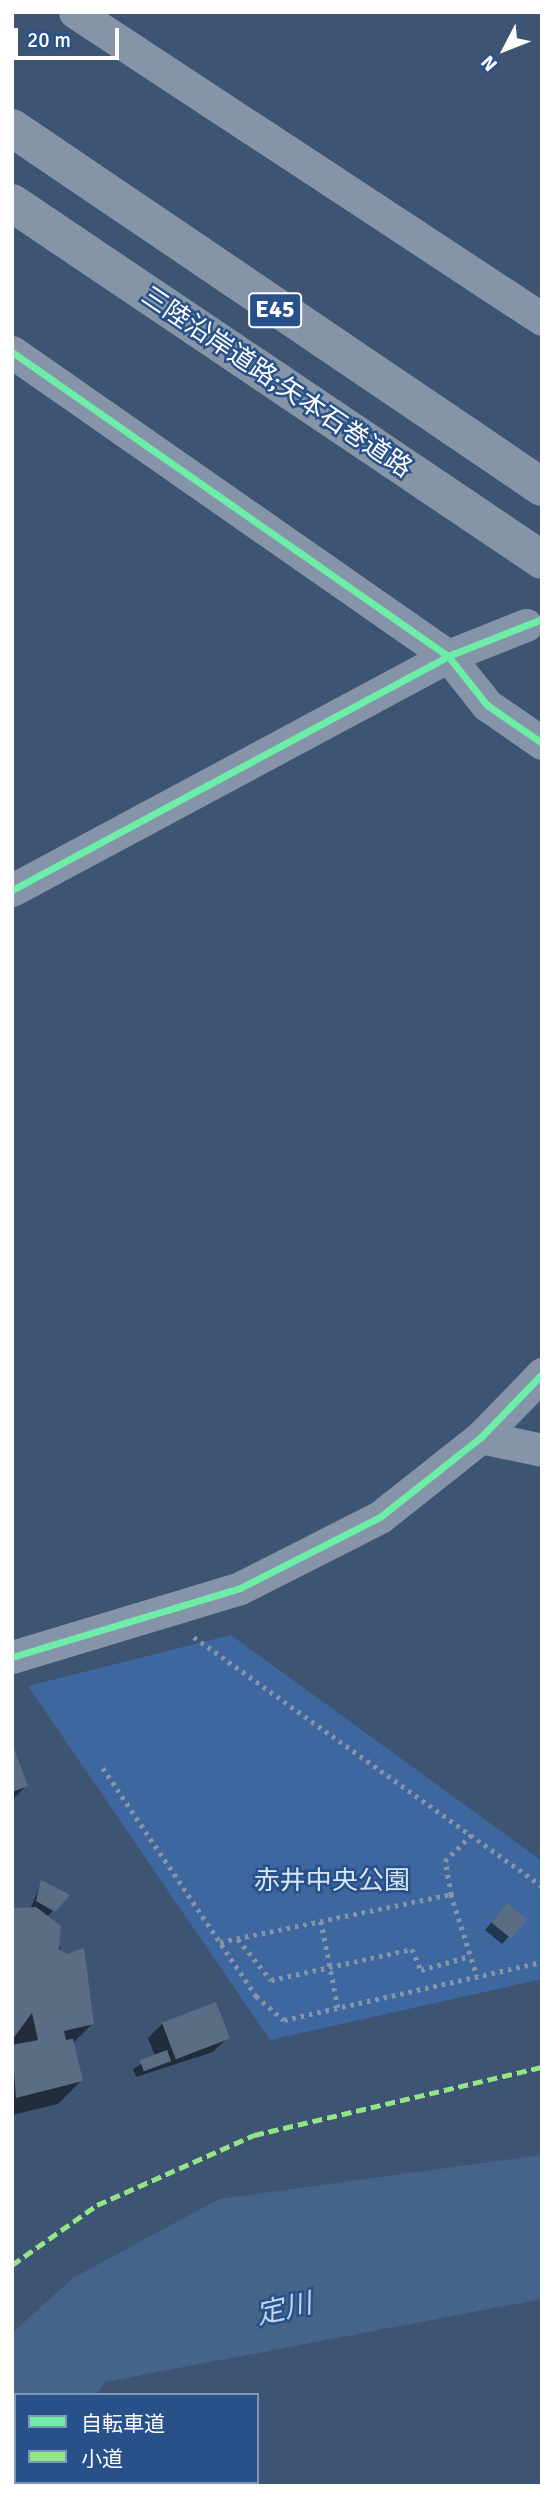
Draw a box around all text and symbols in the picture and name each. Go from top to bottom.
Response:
scale bar [18,14,122,58]
north arrow [470,14,540,84]
text: 20 m [27,27,71,53]
text: N [476,50,503,76]
street label: 三陸沿岸道路;矢本石巻道路 [135,281,417,485]
road number: E45 [247,290,303,330]
park label: 赤井中央公園 [254,1866,410,1898]
water label: 定川 [253,2286,315,2332]
legend [14,2393,259,2484]
text: 自転車道 [81,2411,165,2437]
text: 小道 [81,2446,123,2472]

